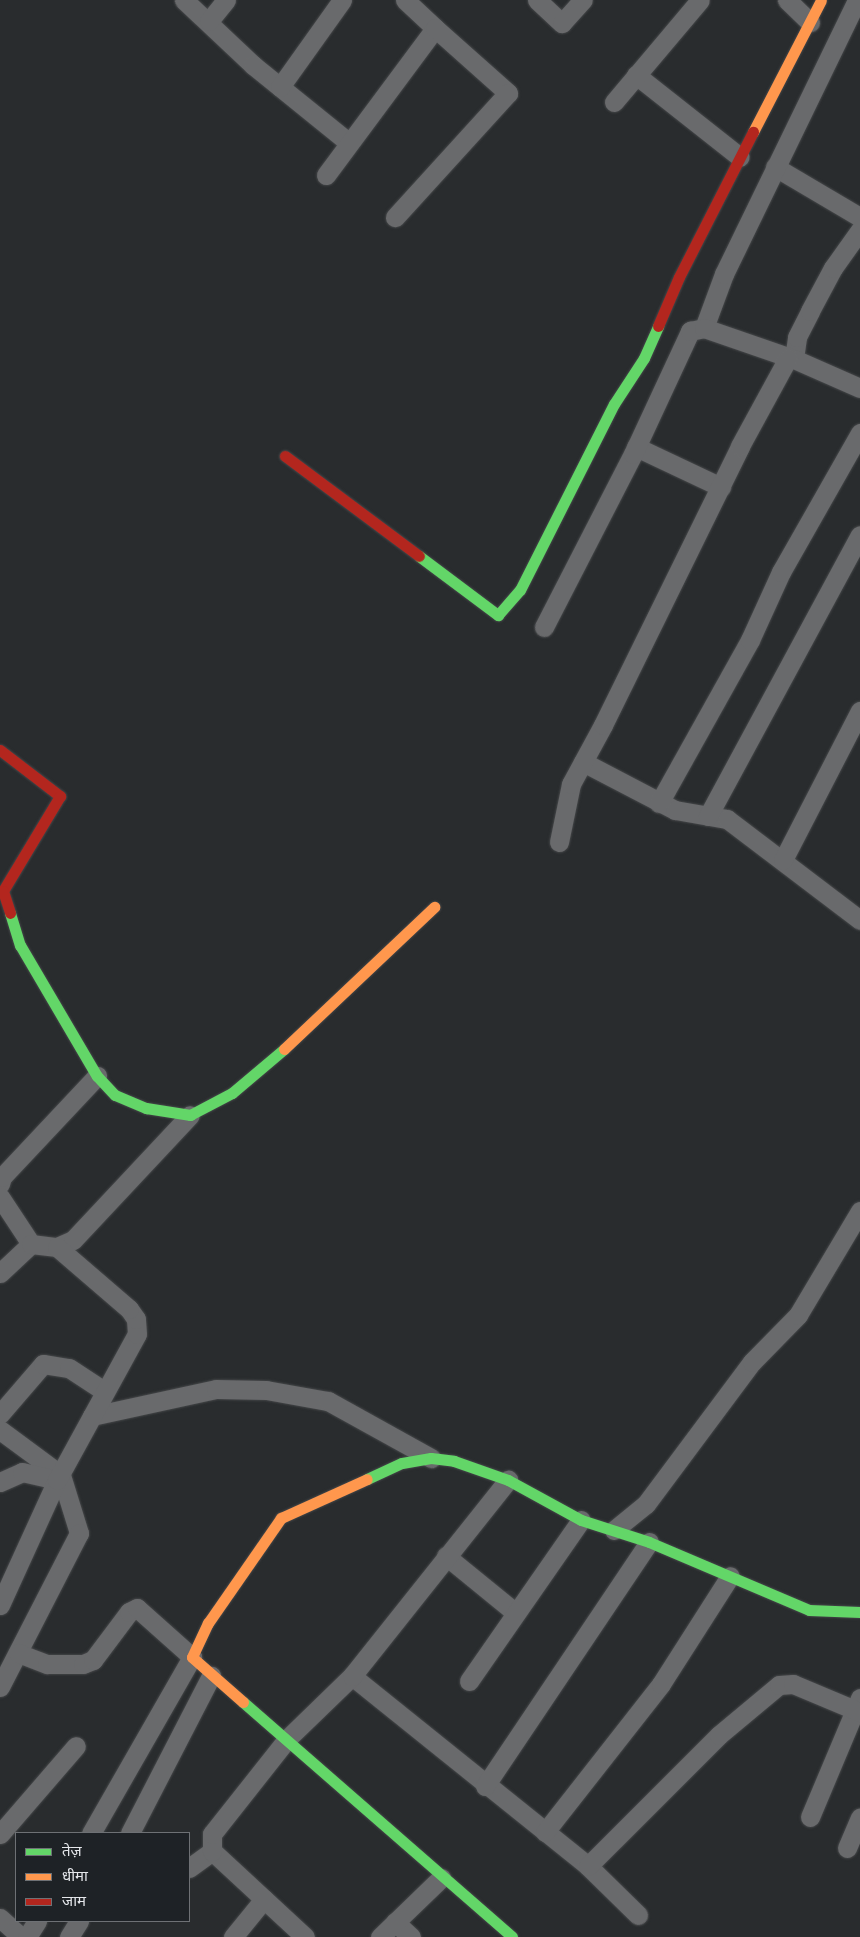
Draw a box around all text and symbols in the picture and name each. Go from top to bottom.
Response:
legend [15,1832,190,1922]
text: तेज़ [62,1842,82,1860]
text: धीमा [62,1867,88,1885]
text: जाम [62,1892,86,1910]

